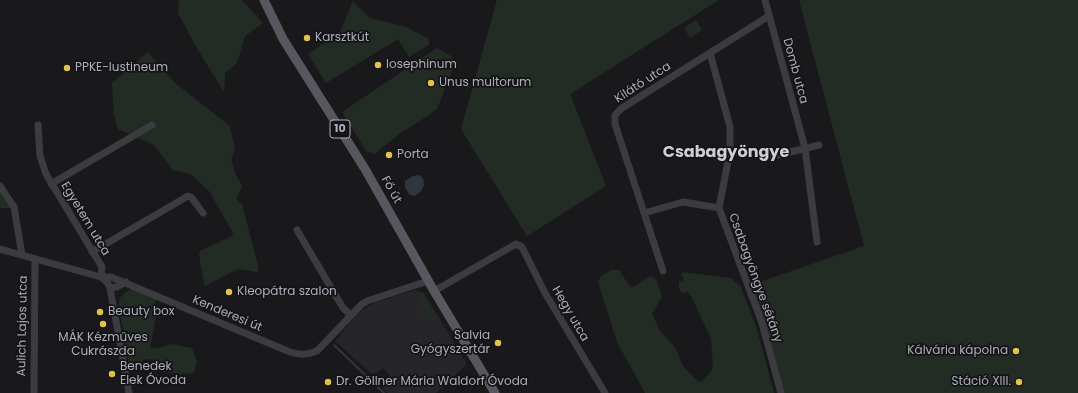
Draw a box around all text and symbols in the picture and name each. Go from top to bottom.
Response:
place label: Karsztkút [315,31,369,45]
marker: Karsztkút [302,33,312,43]
street label: Domb utca [779,37,811,105]
place label: Iosephinum [386,58,457,72]
marker: Iosephinum [373,60,383,70]
street label: Kilátó utca [612,60,674,106]
place label: PPKE-Iustineum [75,61,168,75]
marker: PPKE-Iustineum [62,63,72,73]
place label: Unus multorum [439,76,531,90]
marker: Unus multorum [426,78,436,88]
road number: 10 [330,120,350,138]
district label: Csabagyöngye [663,143,789,163]
place label: Porta [397,148,429,162]
marker: Porta [384,150,394,160]
street label: Fő út [378,174,404,206]
street label: Egyetem utca [57,180,113,258]
street label: Csabagyöngye sétány [725,212,785,344]
street label: Aulich Lajos utca [15,276,31,376]
street label: Hegy utca [548,284,592,344]
place label: Kleopátra szalon [237,285,337,299]
marker: Kleopátra szalon [224,287,234,297]
street label: Kenderesi út [190,293,264,335]
place label: Beauty box [108,305,174,319]
marker: Beauty box [95,307,105,317]
marker: MÁK Kézműves Cukrászda [98,319,108,329]
place label: Salvia Gyógyszertár [411,329,490,357]
place label: MÁK Kézműves Cukrászda [58,331,148,359]
marker: Salvia Gyógyszertár [493,338,503,348]
place label: Kálvária kápolna [907,344,1008,358]
marker: Kálvária kápolna [1011,346,1021,356]
place label: Benedek Elek Óvoda [120,360,186,388]
marker: Benedek Elek Óvoda [107,369,117,379]
place label: Dr. Göllner Mária Waldorf Óvoda [336,375,528,389]
place label: Stáció XIII. [952,375,1011,389]
marker: Dr. Göllner Mária Waldorf Óvoda [323,377,333,387]
marker: Stáció XIII. [1014,377,1024,387]

